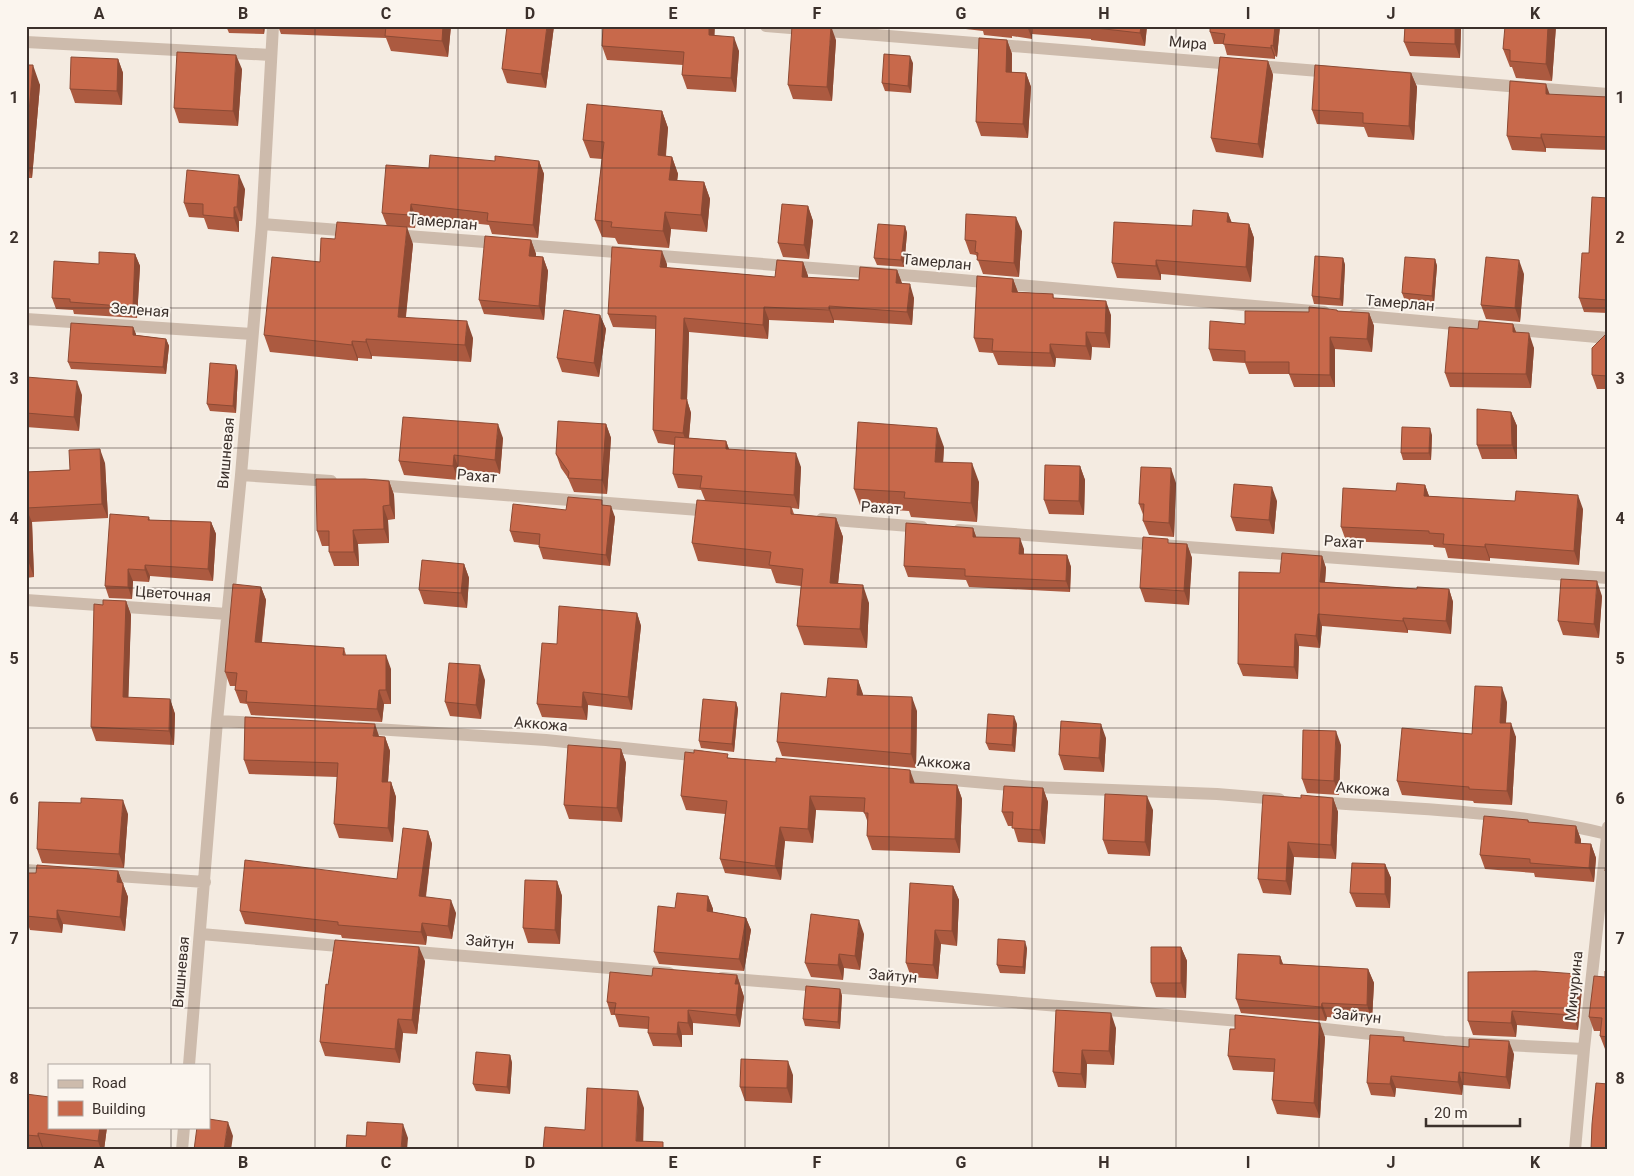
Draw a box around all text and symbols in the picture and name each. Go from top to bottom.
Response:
text: A [94,4,105,23]
text: B [238,4,248,23]
text: C [381,4,391,23]
text: D [525,4,535,23]
text: E [669,4,678,23]
text: F [813,4,822,23]
text: G [956,4,967,23]
text: H [1098,4,1110,23]
text: I [1246,4,1250,23]
text: J [1387,4,1395,23]
text: K [1530,4,1541,23]
street label: Мира [1168,32,1208,54]
text: 1 [9,88,19,107]
text: 1 [1615,88,1625,107]
street label: Тамерлан [408,210,478,234]
text: 2 [9,228,19,247]
text: 2 [1615,228,1625,247]
street label: Тамерлан [902,250,972,274]
street label: Тамерлан [1365,291,1435,315]
street label: Зеленая [110,299,170,321]
text: 3 [9,369,19,388]
text: 3 [1615,369,1625,388]
street label: Вишневая [214,416,238,490]
street label: Рахат [456,465,498,487]
street label: Рахат [860,498,902,518]
text: 4 [9,509,19,528]
text: 4 [1615,509,1625,528]
street label: Рахат [1323,532,1365,552]
street label: Цветочная [134,582,212,606]
text: 5 [9,649,19,668]
text: 5 [1615,649,1625,668]
street label: Аккожа [513,713,569,735]
street label: Аккожа [916,752,972,774]
street label: Аккожа [1335,778,1391,800]
text: 6 [9,789,19,808]
text: 6 [1615,789,1625,808]
text: 7 [9,929,19,948]
text: 7 [1615,929,1625,948]
street label: Зайтун [465,931,515,953]
street label: Вишневая [169,935,193,1009]
street label: Мичурина [1561,950,1587,1022]
street label: Зайтун [868,965,918,987]
street label: Зайтун [1332,1005,1382,1027]
legend [48,1064,210,1128]
text: 8 [9,1069,19,1088]
text: 8 [1615,1069,1625,1088]
text: Road [92,1074,126,1092]
scale bar [1426,1096,1520,1128]
text: Building [92,1100,146,1118]
text: 20 m [1434,1104,1468,1122]
text: A [94,1153,105,1172]
text: B [238,1153,248,1172]
text: C [381,1153,391,1172]
text: D [525,1153,535,1172]
text: E [669,1153,678,1172]
text: F [813,1153,822,1172]
text: G [956,1153,967,1172]
text: H [1098,1153,1110,1172]
text: I [1246,1153,1250,1172]
text: J [1387,1153,1395,1172]
text: K [1530,1153,1541,1172]

